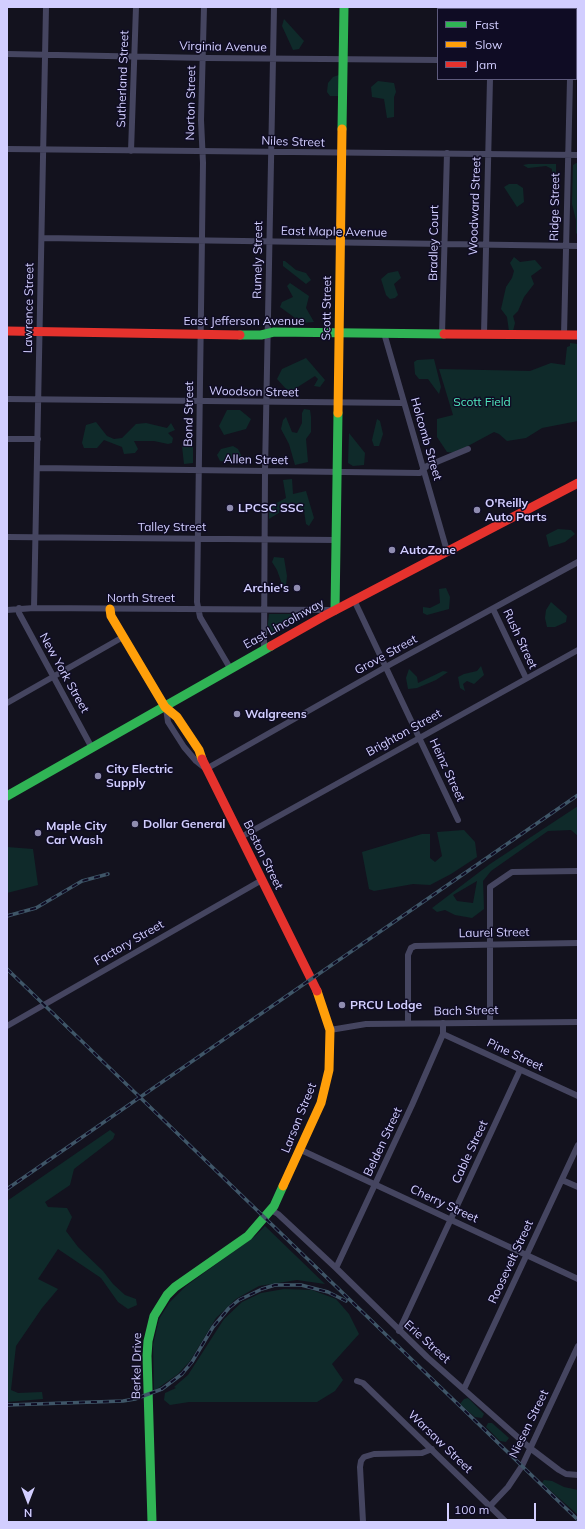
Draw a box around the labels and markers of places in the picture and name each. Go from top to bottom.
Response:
place label: O'Reilly Auto Parts [485,496,547,524]
place label: LPCSC SSC [238,501,304,515]
marker: LPCSC SSC [225,503,235,513]
marker: O'Reilly Auto Parts [472,505,482,515]
place label: AutoZone [400,543,456,557]
marker: AutoZone [387,545,397,555]
place label: Archie's [243,581,289,595]
marker: Archie's [292,583,302,593]
place label: Walgreens [245,707,307,721]
marker: Walgreens [232,709,242,719]
place label: City Electric Supply [106,762,173,790]
marker: City Electric Supply [93,771,103,781]
place label: Dollar General [143,817,225,831]
place label: Maple City Car Wash [46,819,107,847]
marker: Dollar General [130,819,140,829]
marker: Maple City Car Wash [33,828,43,838]
place label: PRCU Lodge [350,998,422,1012]
marker: PRCU Lodge [337,1000,347,1010]

